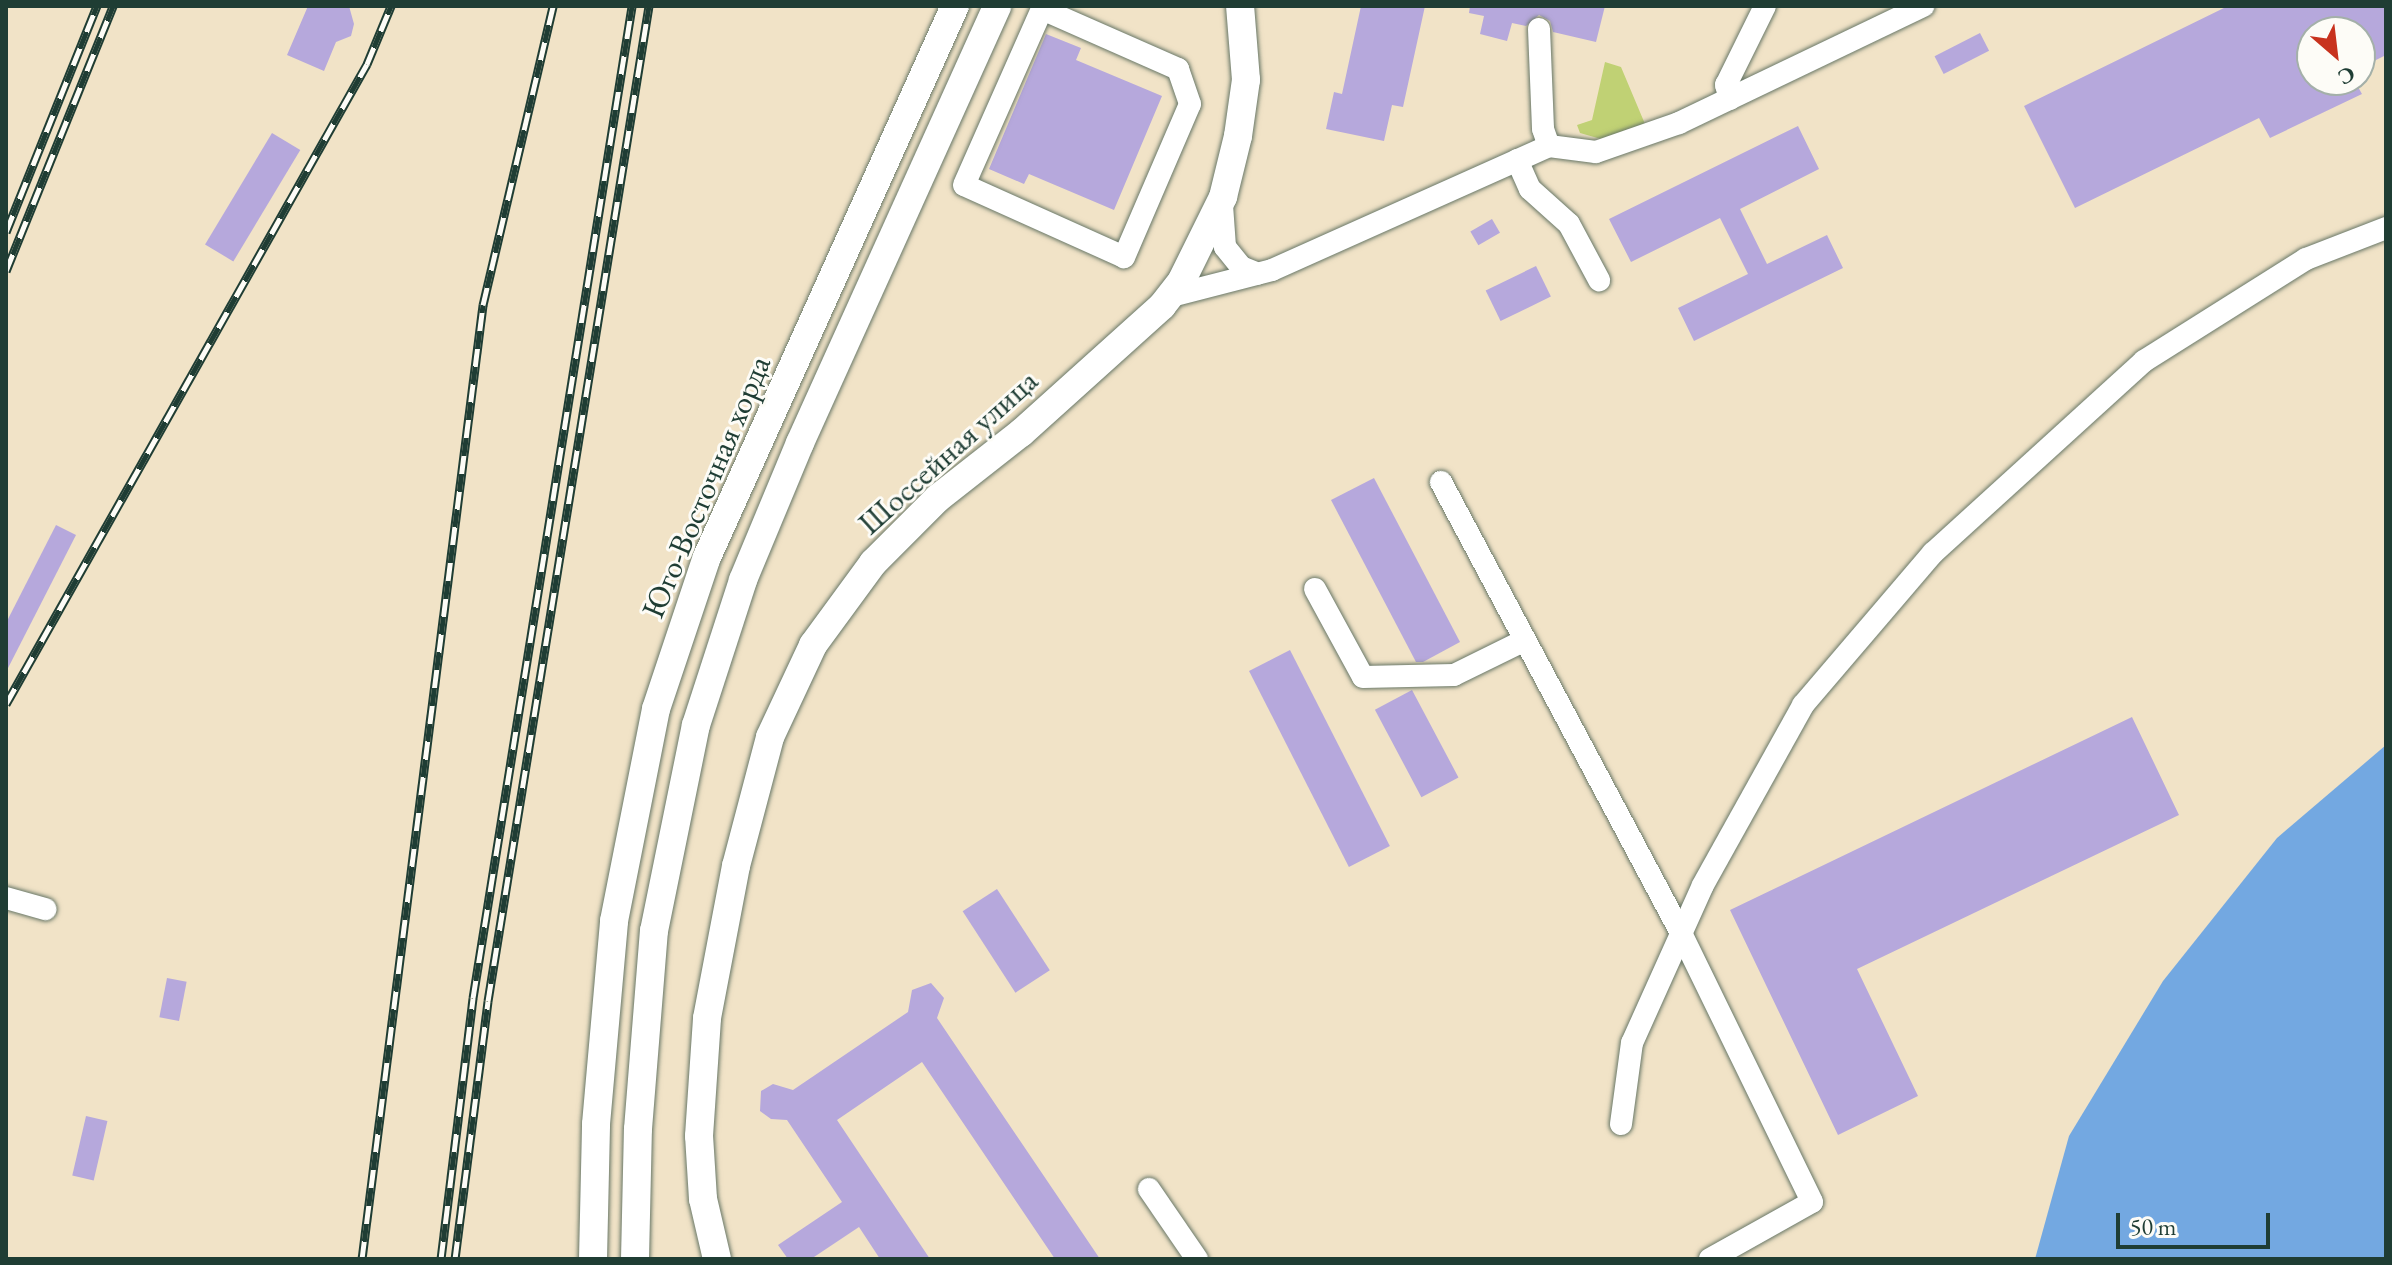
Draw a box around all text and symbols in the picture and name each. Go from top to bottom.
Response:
north arrow [2296,16,2376,96]
text: С [2333,59,2360,92]
street label: Юго-Восточная хорда [633,350,779,624]
street label: Шоссейная улица [850,361,1046,543]
scale bar [2120,1197,2274,1247]
text: 50 m [2130,1211,2177,1242]

